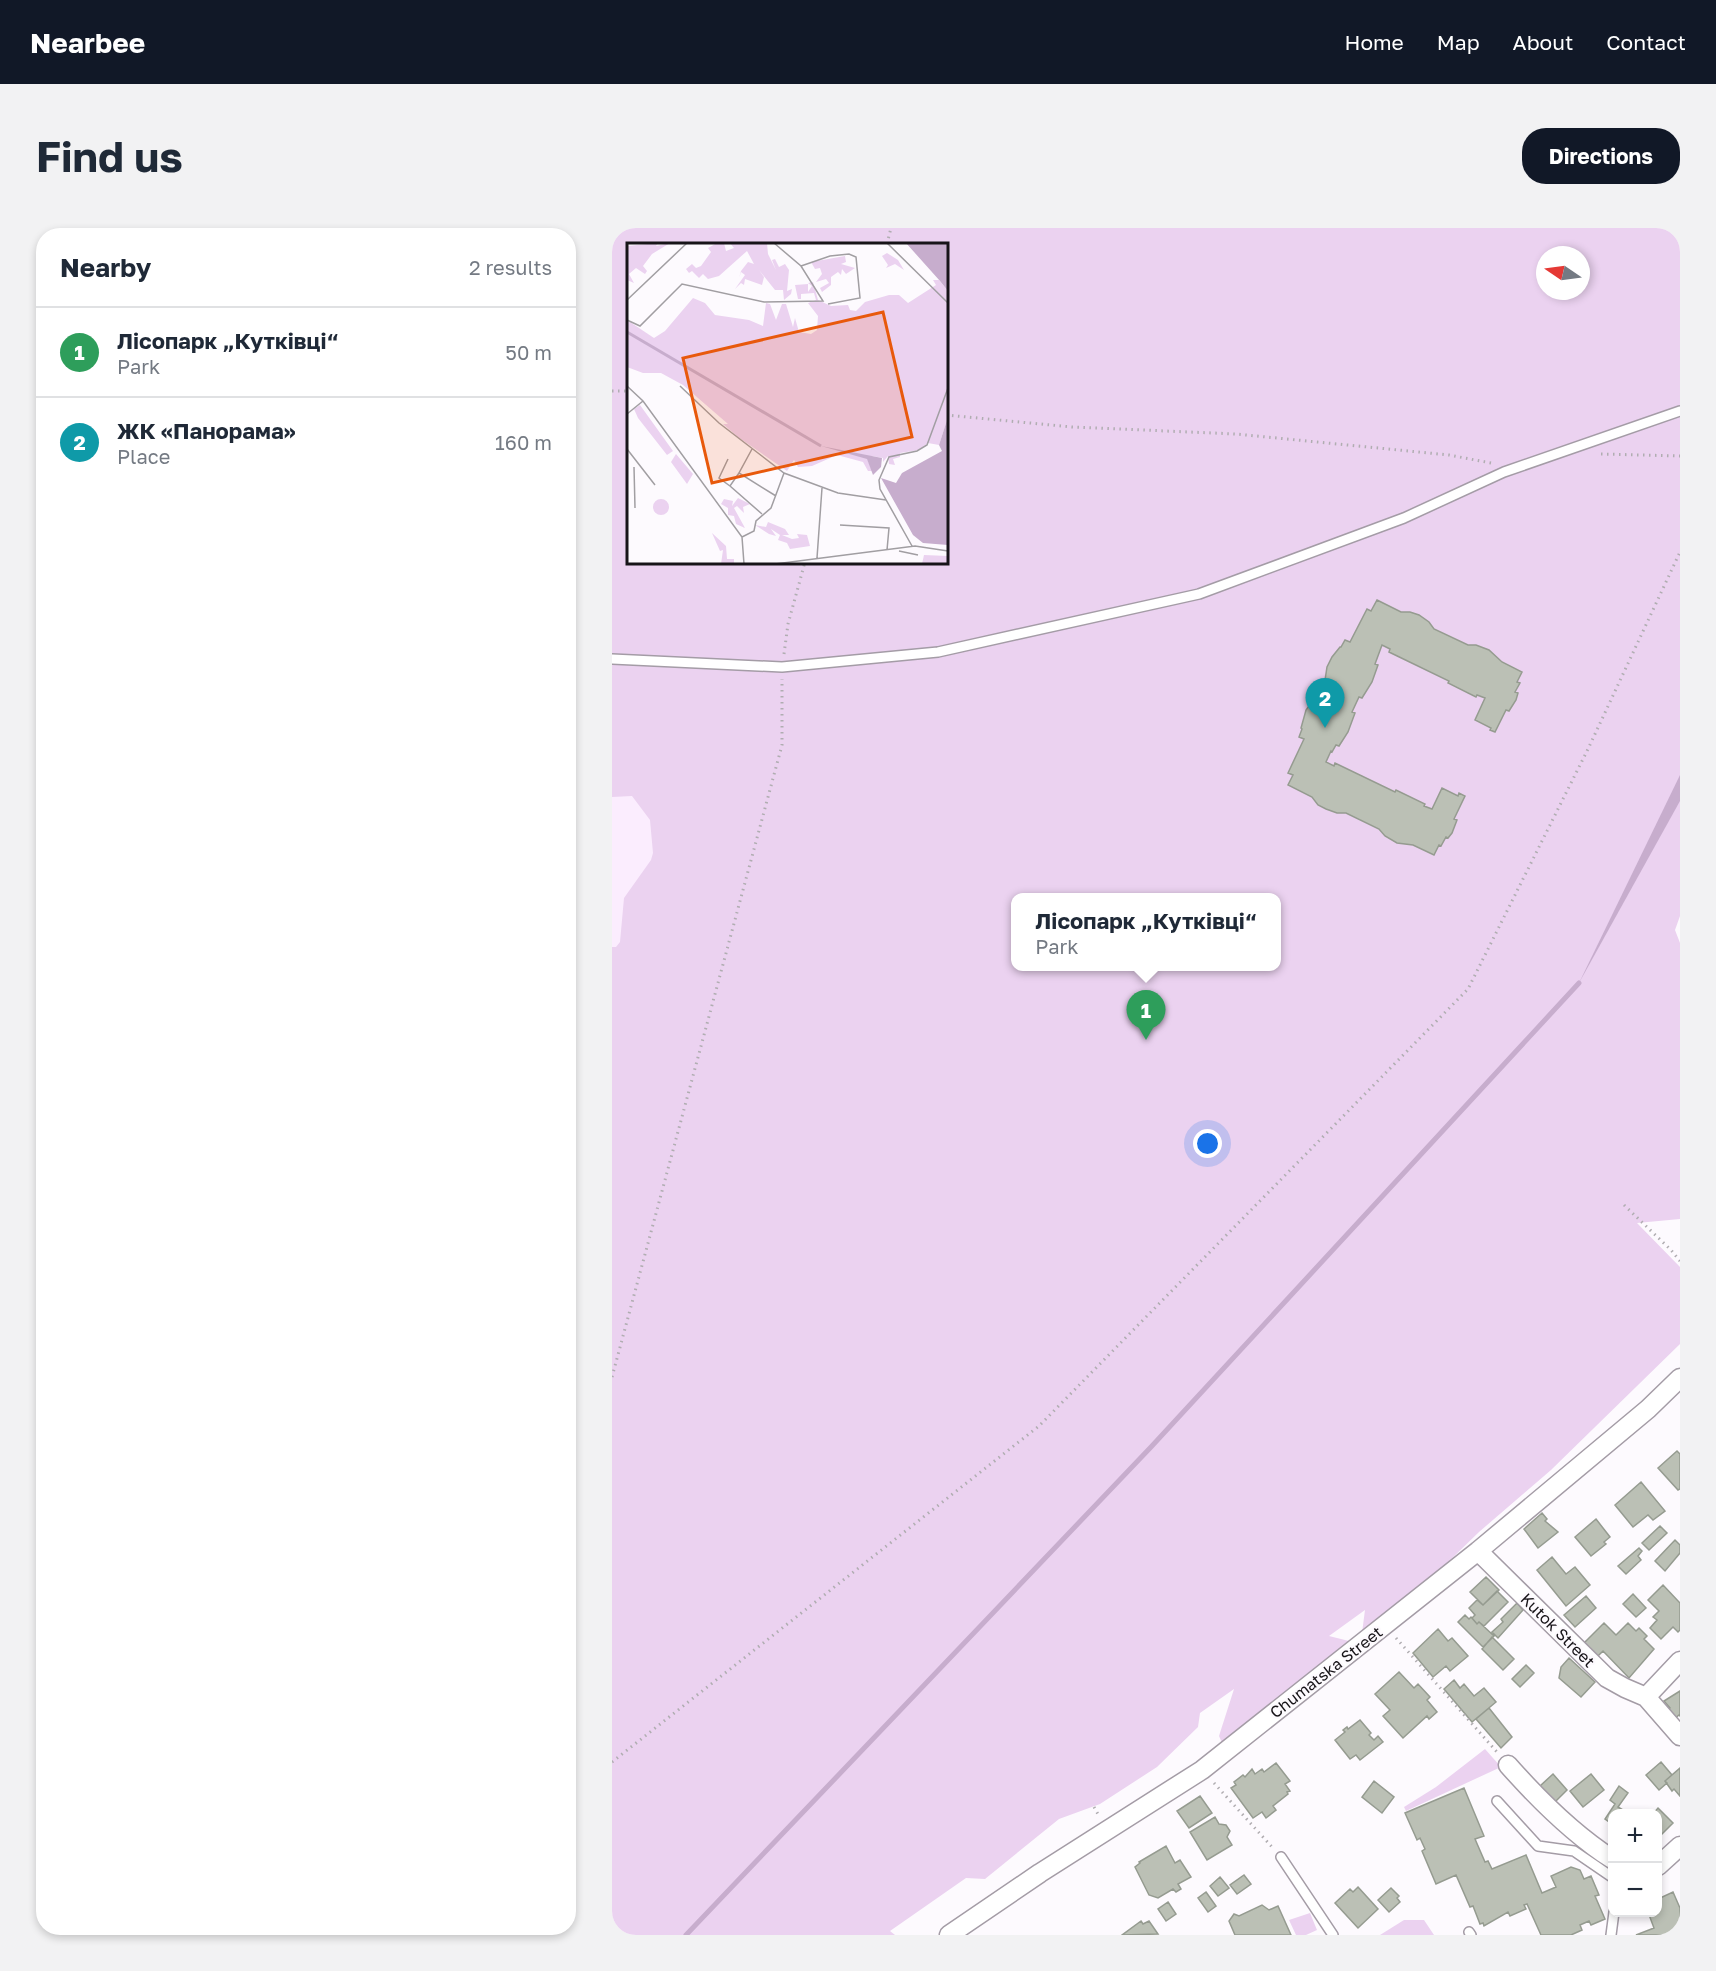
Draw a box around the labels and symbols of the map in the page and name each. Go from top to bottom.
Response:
inset map [627,243,948,564]
north arrow [1536,246,1590,300]
pin: 2 [1306,678,1344,728]
pin: 1 [1126,990,1166,1040]
your location [1193,1129,1222,1158]
street label: Kutok Street [1517,1589,1599,1671]
street label: Chumatska Street [1266,1622,1386,1722]

